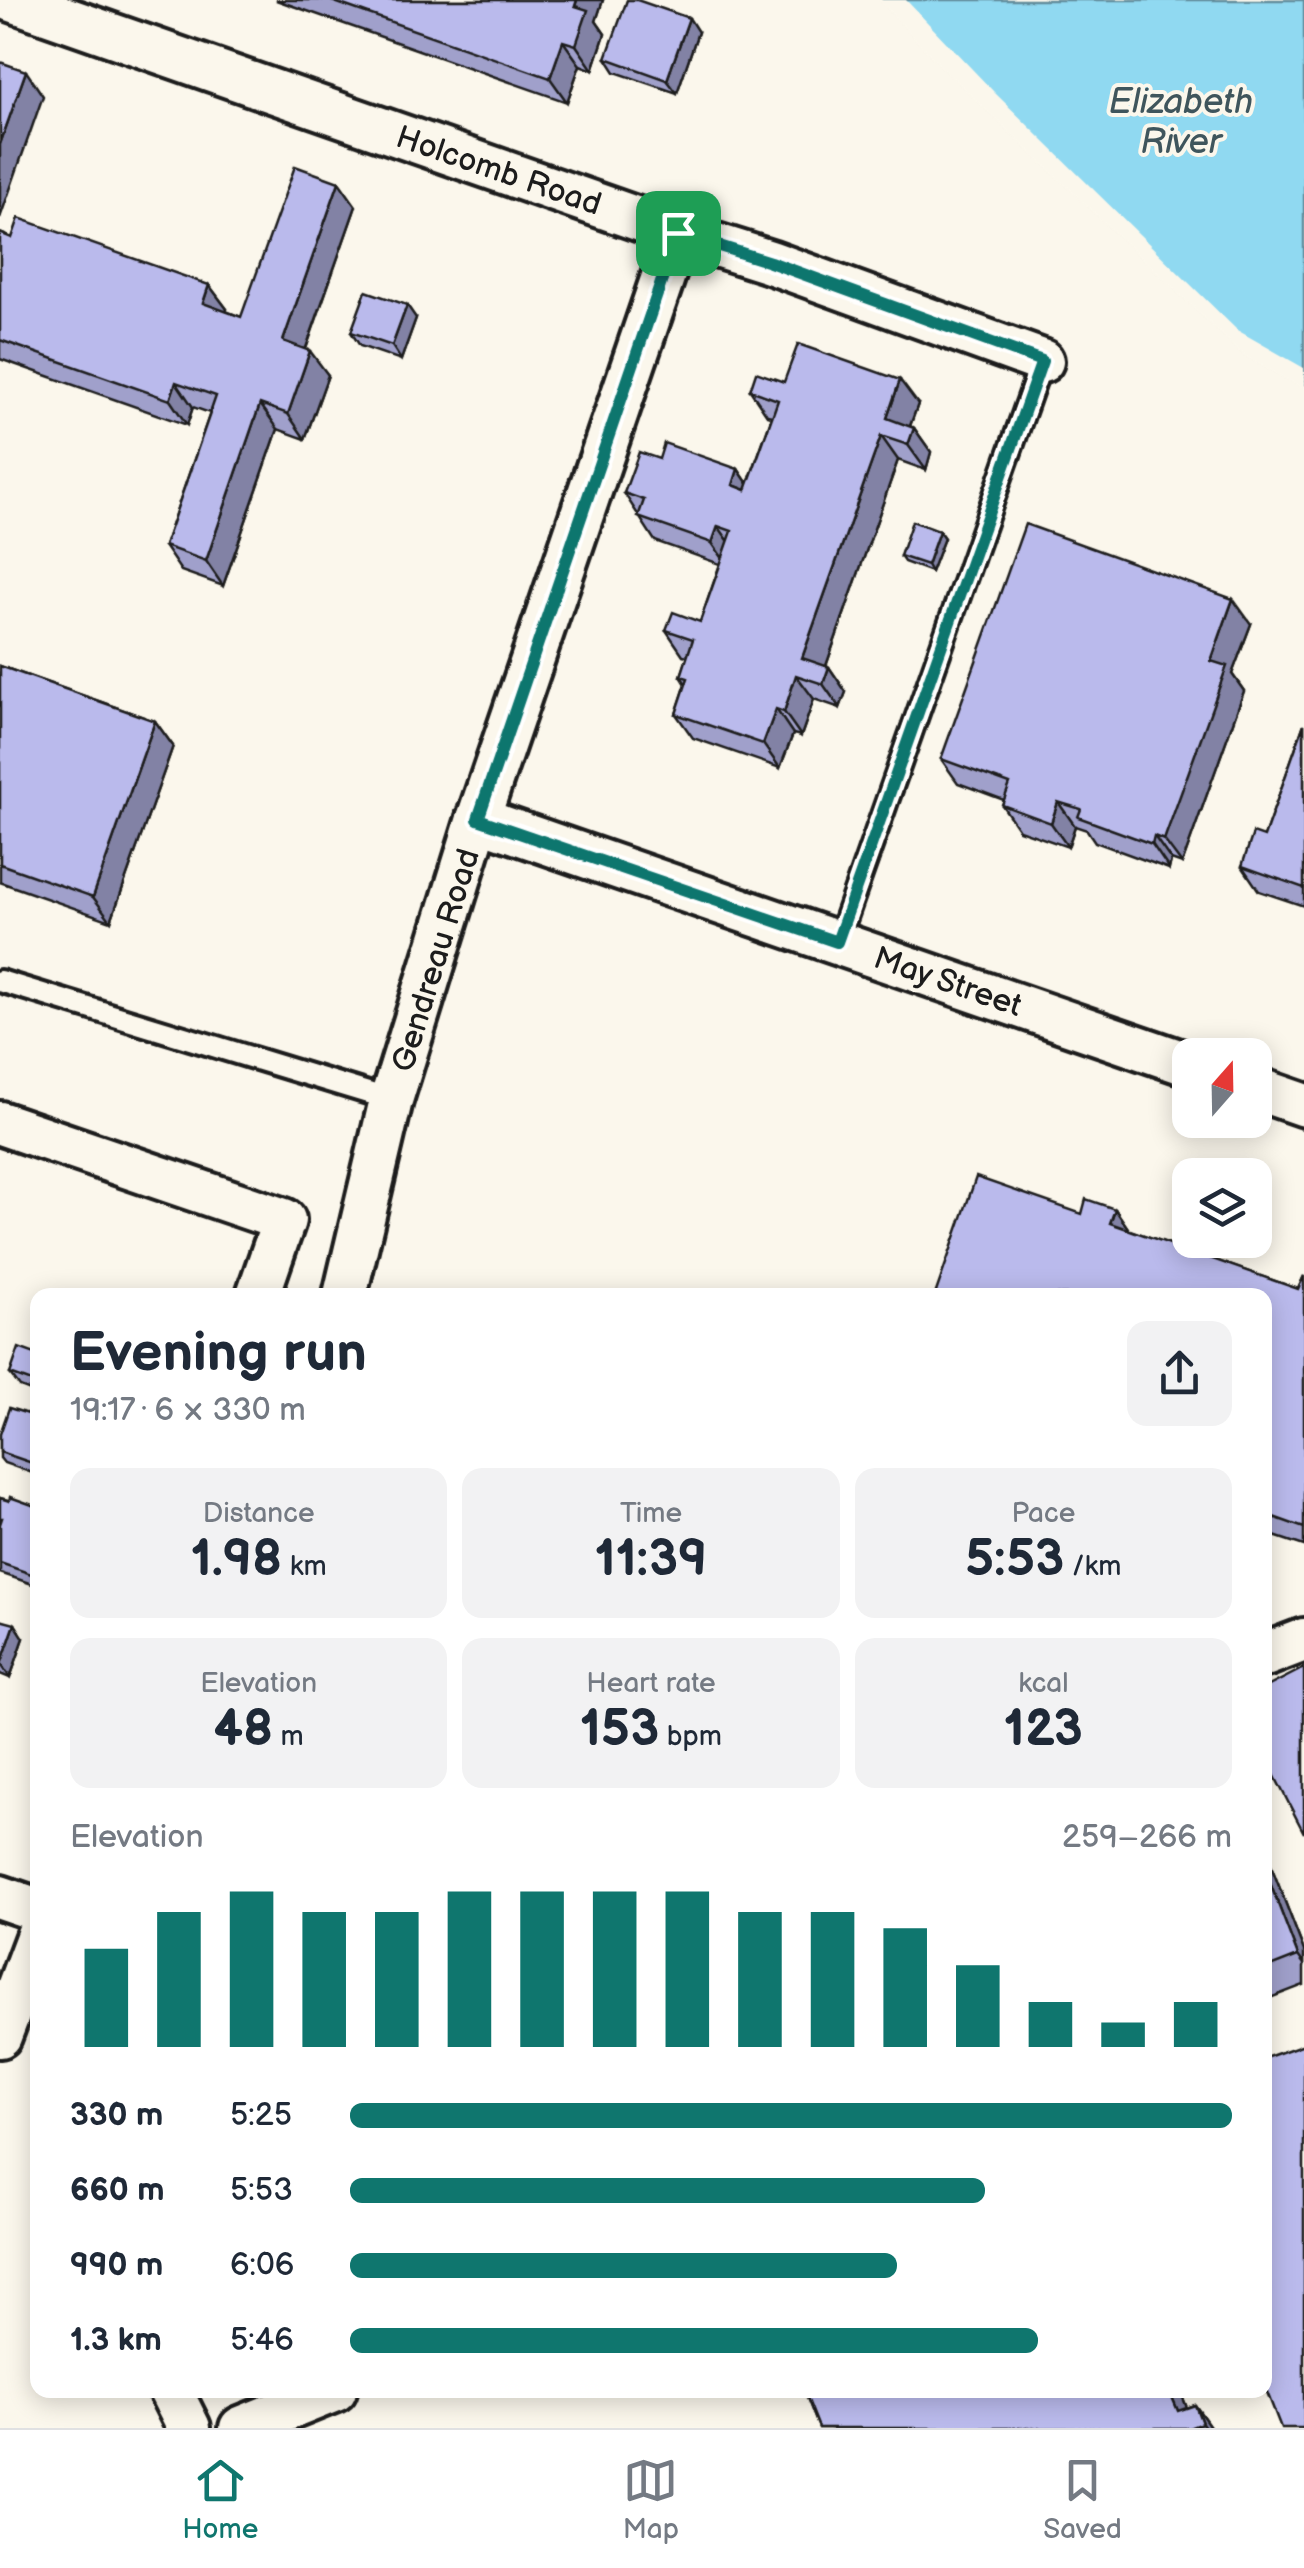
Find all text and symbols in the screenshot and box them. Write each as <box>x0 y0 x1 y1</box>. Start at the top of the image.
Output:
water label: Elizabeth River <box>1109 81 1253 164</box>
street label: Holcomb Road <box>391 118 606 225</box>
pin <box>636 191 721 276</box>
icon: arrive <box>651 206 706 261</box>
street label: Gendreau Road <box>384 844 489 1077</box>
street label: May Street <box>868 939 1027 1026</box>
north arrow <box>1172 1038 1272 1138</box>
map controls <box>1172 1038 1272 1258</box>
button: layers <box>1172 1158 1272 1258</box>
text: Evening run <box>70 1320 367 1387</box>
button: share <box>1127 1321 1232 1426</box>
text: 19:17 · 6 × 330 m <box>70 1391 306 1430</box>
text: Distance <box>203 1497 315 1530</box>
text: Time <box>620 1497 682 1530</box>
text: Pace <box>1011 1497 1075 1530</box>
text: 1.98 <box>191 1530 282 1590</box>
text: 11:39 <box>595 1530 707 1590</box>
text: 5:53 <box>965 1530 1064 1590</box>
text: km <box>282 1550 327 1583</box>
text: /km <box>1064 1550 1121 1583</box>
text: Elevation <box>200 1667 317 1700</box>
text: Heart rate <box>586 1667 716 1700</box>
text: kcal <box>1018 1667 1068 1700</box>
text: 48 <box>214 1700 273 1760</box>
text: 153 <box>580 1700 659 1760</box>
text: 123 <box>1004 1700 1083 1760</box>
text: m <box>273 1720 304 1753</box>
text: bpm <box>659 1720 722 1753</box>
text: Elevation <box>70 1818 203 1857</box>
text: 259–266 m <box>1062 1818 1232 1857</box>
text: 330 m <box>70 2096 163 2135</box>
text: 5:25 <box>230 2096 292 2135</box>
text: 660 m <box>70 2171 165 2210</box>
text: 5:53 <box>230 2171 293 2210</box>
text: 990 m <box>70 2246 163 2285</box>
text: 6:06 <box>230 2246 294 2285</box>
text: 1.3 km <box>70 2321 162 2360</box>
text: 5:46 <box>230 2321 294 2360</box>
tab: Home <box>182 2453 258 2546</box>
tab: Map <box>623 2453 679 2546</box>
tab: Saved <box>1043 2453 1122 2546</box>

